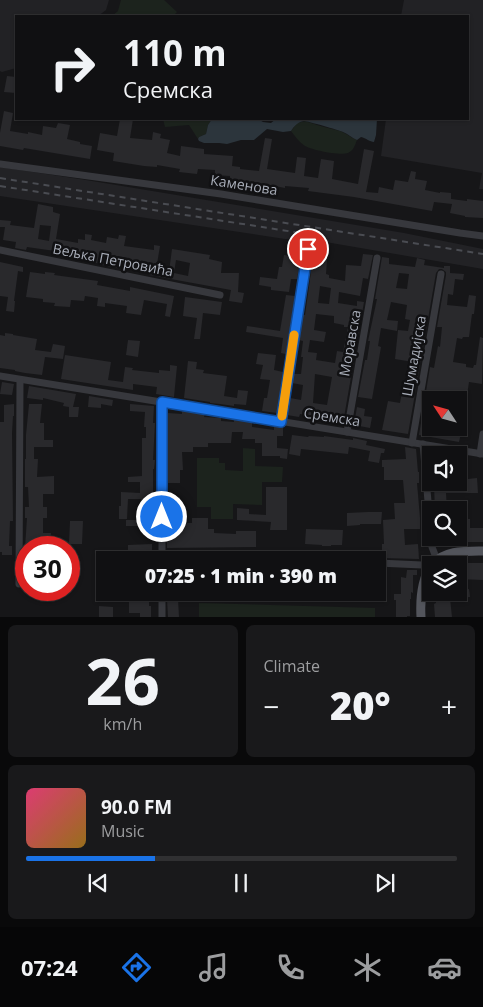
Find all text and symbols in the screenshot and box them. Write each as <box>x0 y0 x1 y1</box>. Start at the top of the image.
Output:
text: 110 m <box>123 29 227 76</box>
icon: right <box>40 35 105 100</box>
text: Сремска <box>123 74 213 104</box>
street label: Каменова <box>209 170 279 199</box>
pin <box>287 228 329 270</box>
icon: arrive <box>294 235 322 263</box>
street label: Вељка Петровића <box>51 239 175 280</box>
street label: Моравска <box>334 308 365 378</box>
street label: Шумадијска <box>397 314 430 398</box>
north arrow <box>422 391 468 436</box>
map controls <box>422 391 467 601</box>
street label: Сремска <box>302 403 362 430</box>
button: sound <box>422 446 467 491</box>
position arrow <box>135 490 187 542</box>
button: search <box>422 501 467 546</box>
speed limit sign: 30 <box>15 536 80 601</box>
button: layers <box>422 556 467 601</box>
text: 07:25 · 1 min · 390 m <box>145 563 337 589</box>
text: 26 <box>86 636 160 724</box>
text: Climate <box>264 655 320 677</box>
text: 20° <box>330 679 391 731</box>
text: − <box>264 687 280 725</box>
text: + <box>441 687 457 725</box>
text: km/h <box>103 713 142 735</box>
text: 90.0 FM <box>101 794 172 820</box>
text: Music <box>101 820 145 842</box>
icon: previous <box>84 869 112 897</box>
icon: pause <box>227 869 255 897</box>
icon: next <box>371 869 399 897</box>
icon: directions <box>119 950 154 985</box>
icon: music <box>196 950 231 985</box>
icon: phone <box>273 950 308 985</box>
icon: climate <box>350 950 385 985</box>
icon: car <box>427 950 462 985</box>
text: 07:24 <box>21 952 78 982</box>

